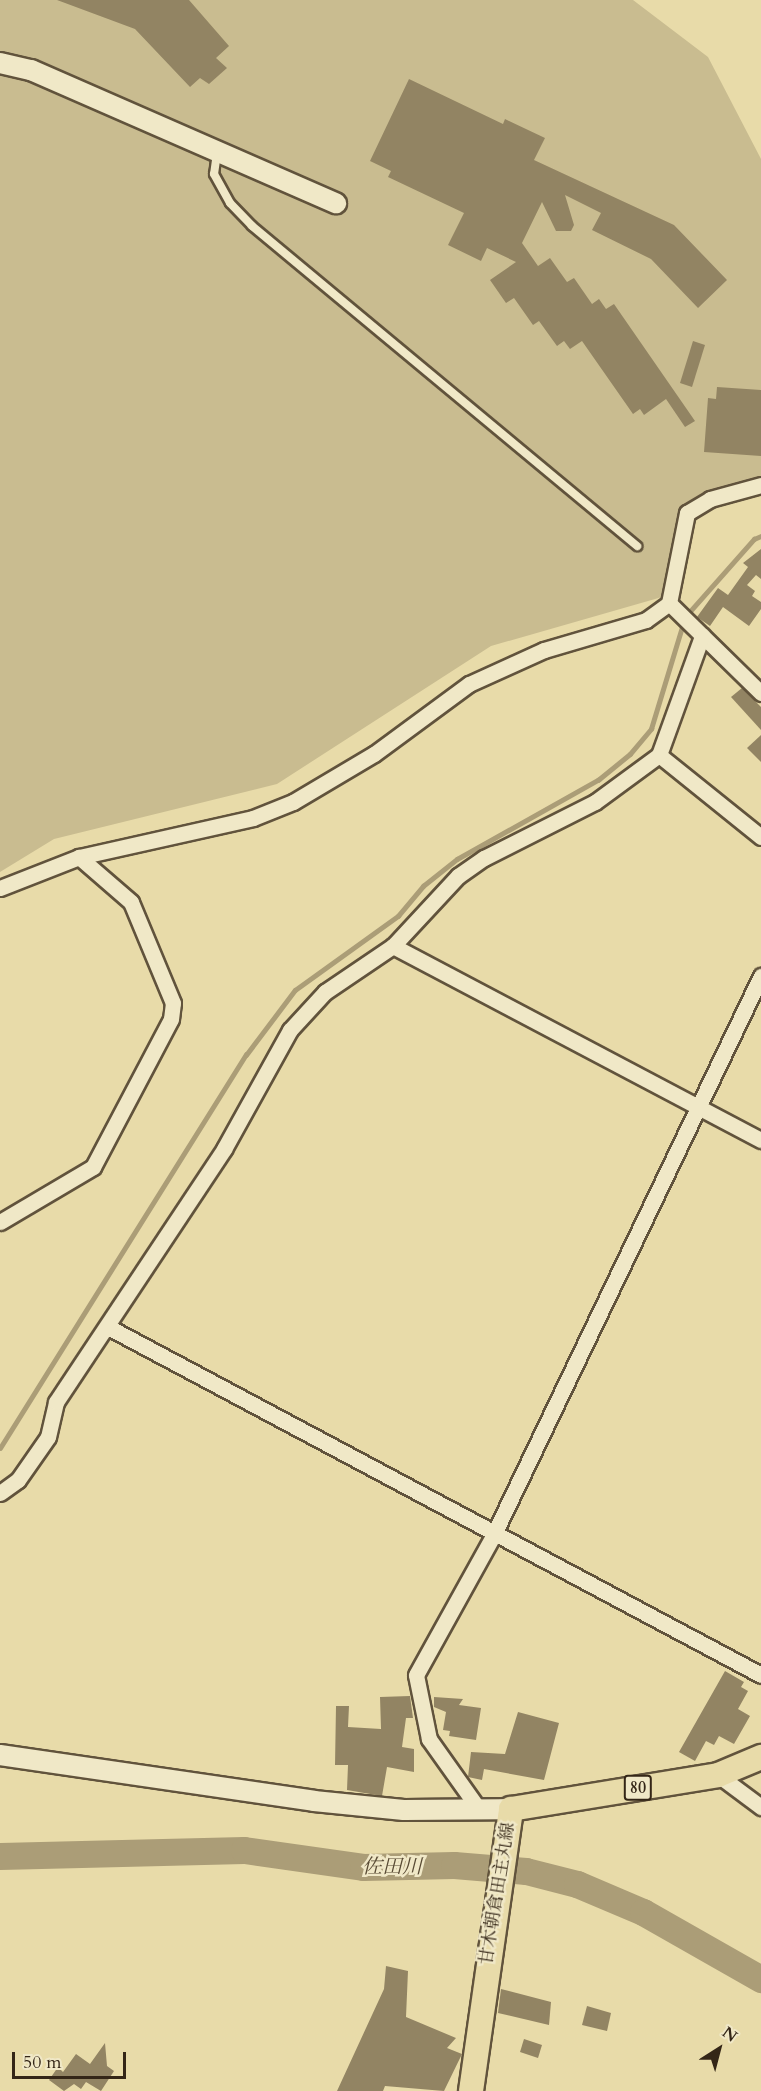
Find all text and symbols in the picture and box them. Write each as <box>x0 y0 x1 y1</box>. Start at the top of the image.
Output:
road number: 80 <box>623 1775 653 1801</box>
street label: 甘木朝倉田主丸線 <box>476 1821 520 1967</box>
water label: 佐田川 <box>362 1854 422 1878</box>
north arrow <box>689 2019 749 2079</box>
text: N <box>717 2021 742 2047</box>
scale bar <box>15 2040 129 2078</box>
text: 50 m <box>23 2050 62 2075</box>

